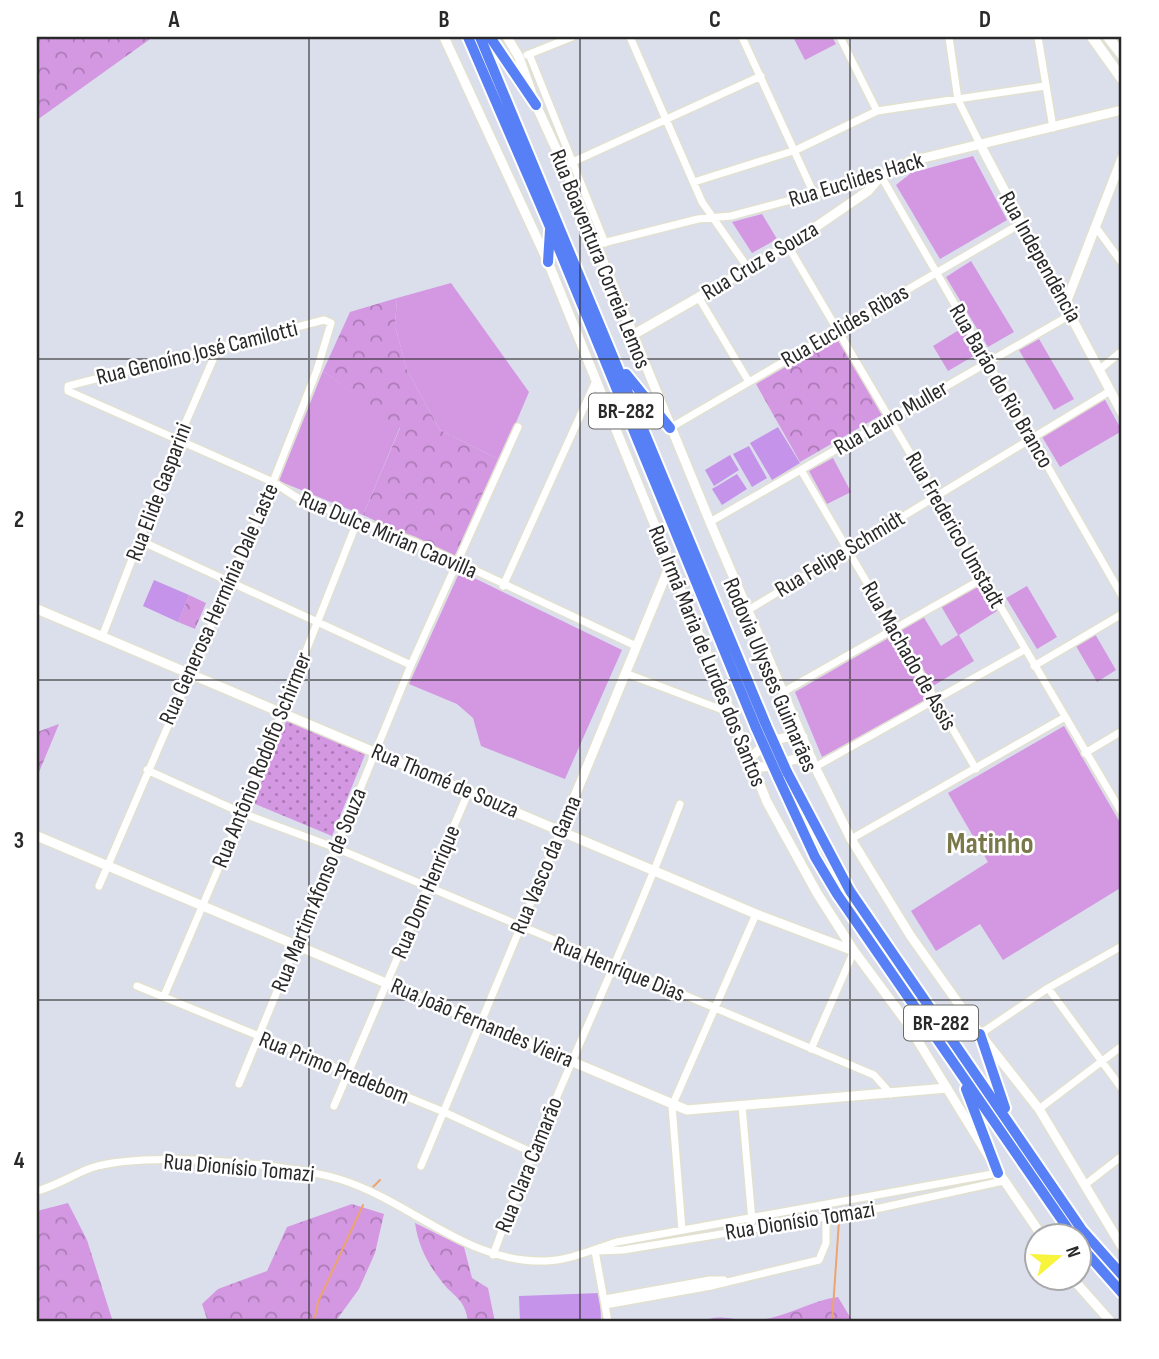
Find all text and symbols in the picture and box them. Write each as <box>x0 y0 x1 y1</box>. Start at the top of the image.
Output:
text: A <box>168 6 181 34</box>
text: B <box>439 6 450 34</box>
text: C <box>709 6 721 34</box>
text: D <box>979 6 991 34</box>
street label: Rua Boaventura Correia Lemos <box>543 145 657 373</box>
street label: Rua Euclides Hack <box>785 146 927 214</box>
text: 1 <box>14 186 24 214</box>
street label: Rua Independência <box>992 186 1088 328</box>
street label: Rua Cruz e Souza <box>697 215 823 307</box>
street label: Rua Euclides Ribas <box>776 278 914 374</box>
street label: Rua Barão do Rio Branco <box>943 299 1059 473</box>
street label: Rua Genoíno José Camilotti <box>93 314 301 392</box>
street label: Rua Lauro Muller <box>829 374 953 462</box>
road number: BR-282 <box>589 394 663 428</box>
street label: Rua Elide Gasparini <box>120 419 198 565</box>
street label: Rua Frederico Umstadt <box>899 447 1011 613</box>
street label: Rua Generosa Hermínia Dale Laste <box>153 479 285 729</box>
street label: Rua Dulce Mirian Caovilla <box>295 485 481 585</box>
street label: Rua Felipe Schmidt <box>770 504 910 604</box>
text: 2 <box>14 506 24 534</box>
street label: Rua Irmã Maria de Lurdes dos Santos <box>642 521 772 791</box>
street label: Rodovia Ulysses Guimarães <box>716 574 824 776</box>
street label: Rua Machado de Assis <box>855 577 963 735</box>
street label: Rua Antônio Rodolfo Schirmer <box>206 648 318 872</box>
street label: Rua Thomé de Souza <box>367 737 523 825</box>
street label: Rua Martim Afonso de Souza <box>265 784 373 996</box>
street label: Rua Vasco da Gama <box>504 792 588 938</box>
street label: Rua Dom Henrique <box>385 821 467 963</box>
district label: Matinho <box>947 826 1034 862</box>
text: 3 <box>14 827 24 855</box>
street label: Rua Henrique Dias <box>549 930 689 1008</box>
street label: Rua João Fernandes Vieira <box>386 972 578 1074</box>
road number: BR-282 <box>904 1006 978 1040</box>
street label: Rua Primo Predebom <box>255 1025 413 1111</box>
street label: Rua Clara Camarão <box>489 1093 569 1237</box>
text: 4 <box>14 1147 25 1175</box>
street label: Rua Dionísio Tomazi <box>162 1147 316 1189</box>
street label: Rua Dionísio Tomazi <box>723 1195 877 1247</box>
north arrow <box>1023 1222 1092 1292</box>
text: N <box>1060 1243 1085 1260</box>

